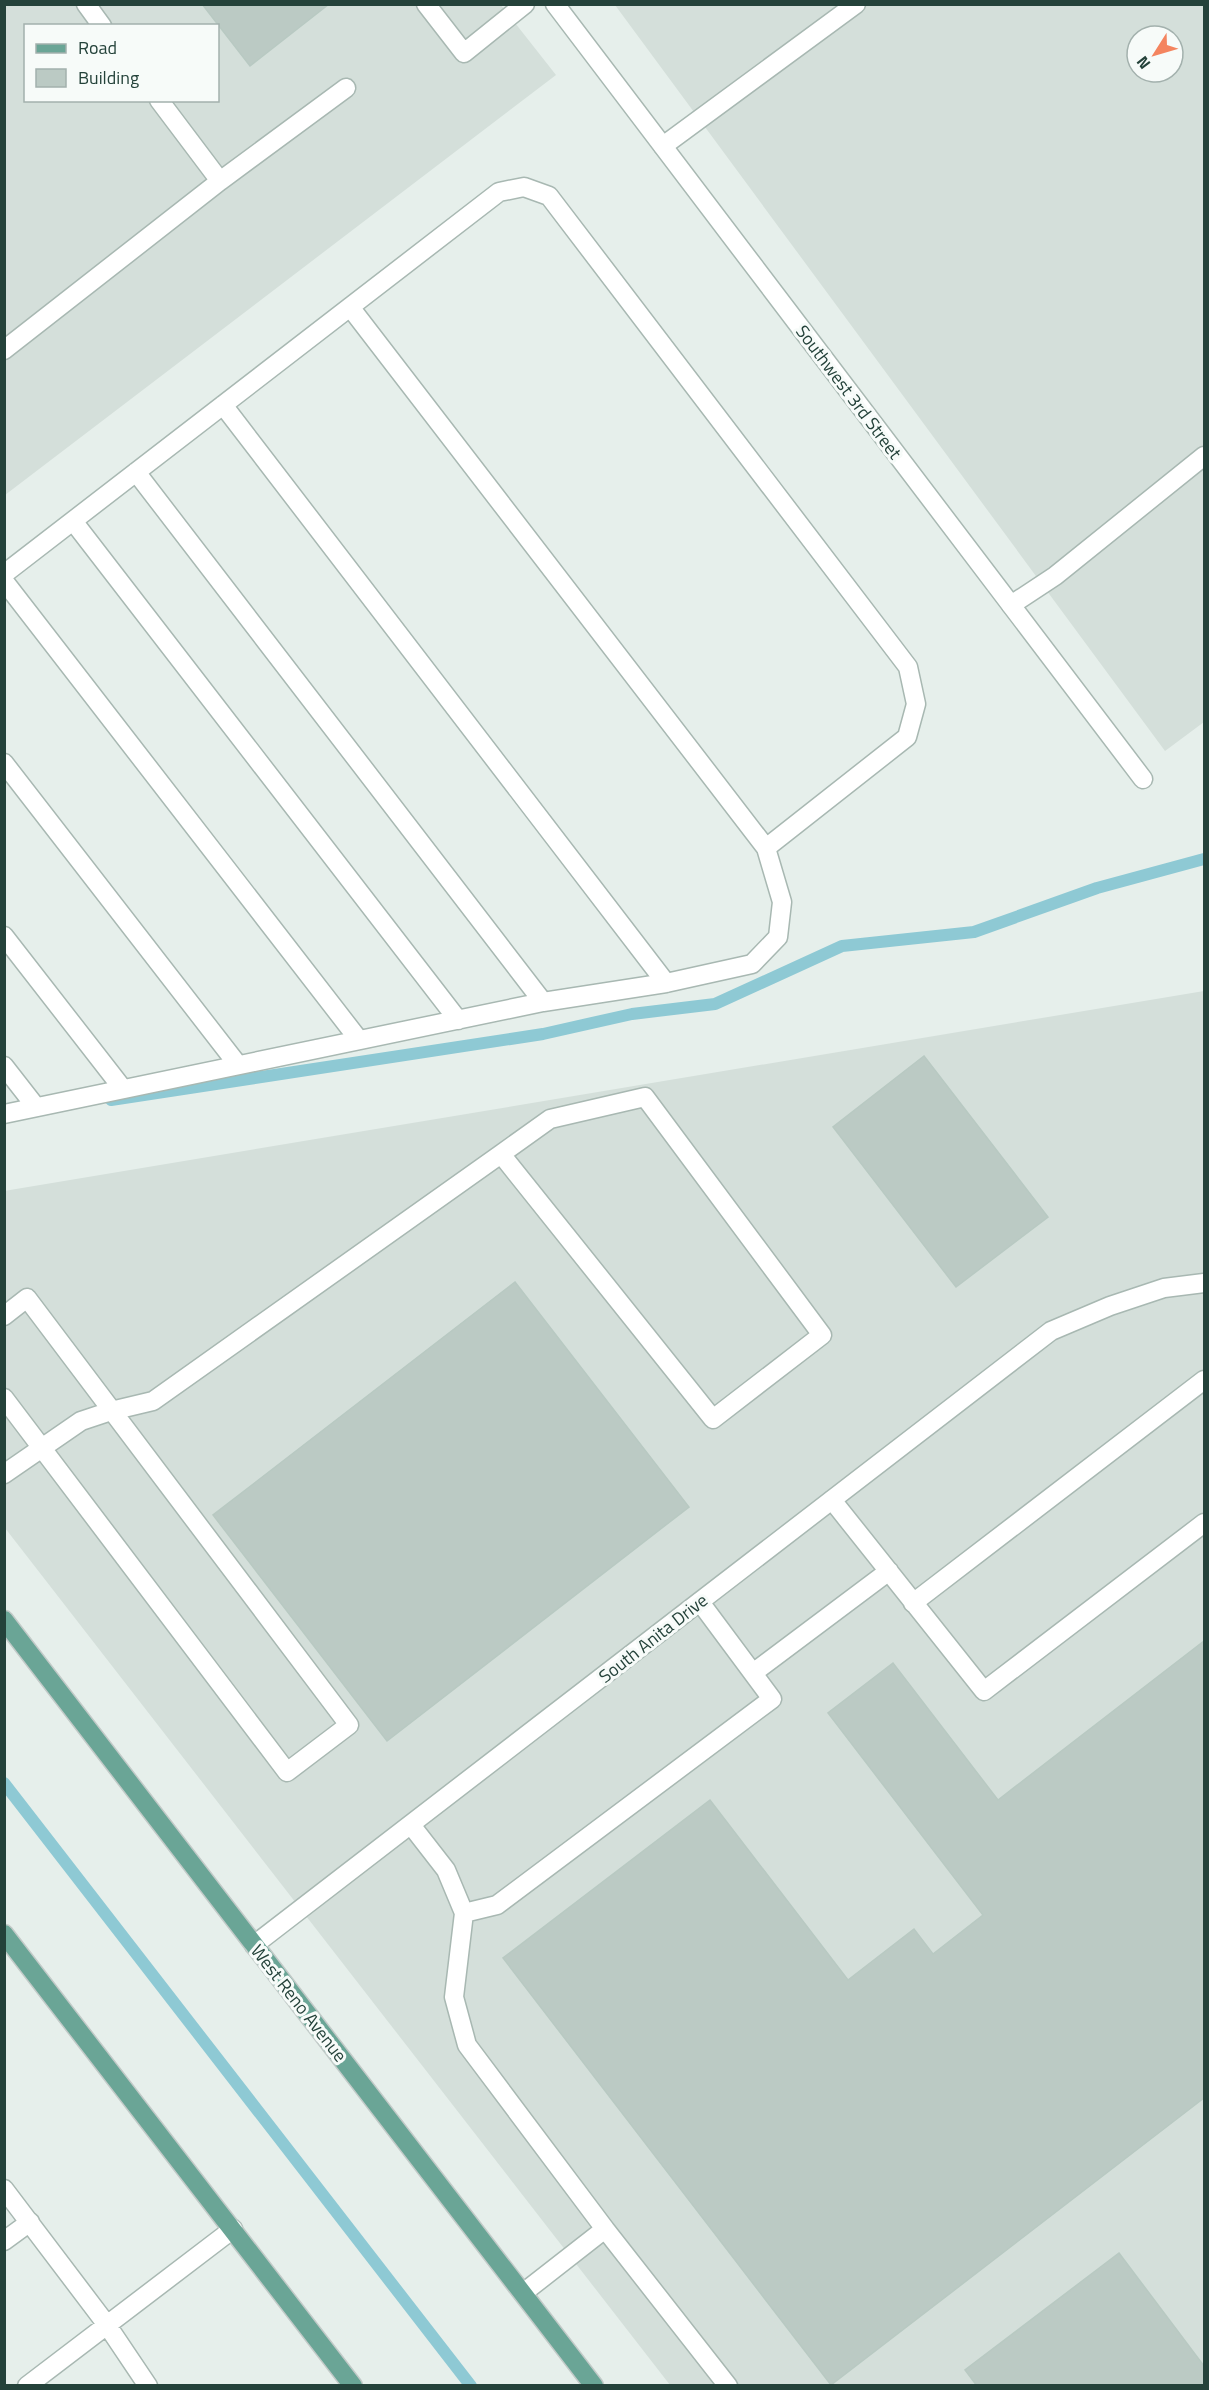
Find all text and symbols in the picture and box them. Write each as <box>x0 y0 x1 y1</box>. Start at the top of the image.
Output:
legend <box>24 24 219 102</box>
north arrow <box>1125 24 1185 84</box>
text: Road <box>78 34 117 61</box>
text: N <box>1130 51 1156 75</box>
text: Building <box>78 64 139 91</box>
street label: Southwest 3rd Street <box>789 319 909 465</box>
street label: South Anita Drive <box>593 1587 713 1689</box>
street label: West Reno Avenue <box>244 1938 354 2068</box>

